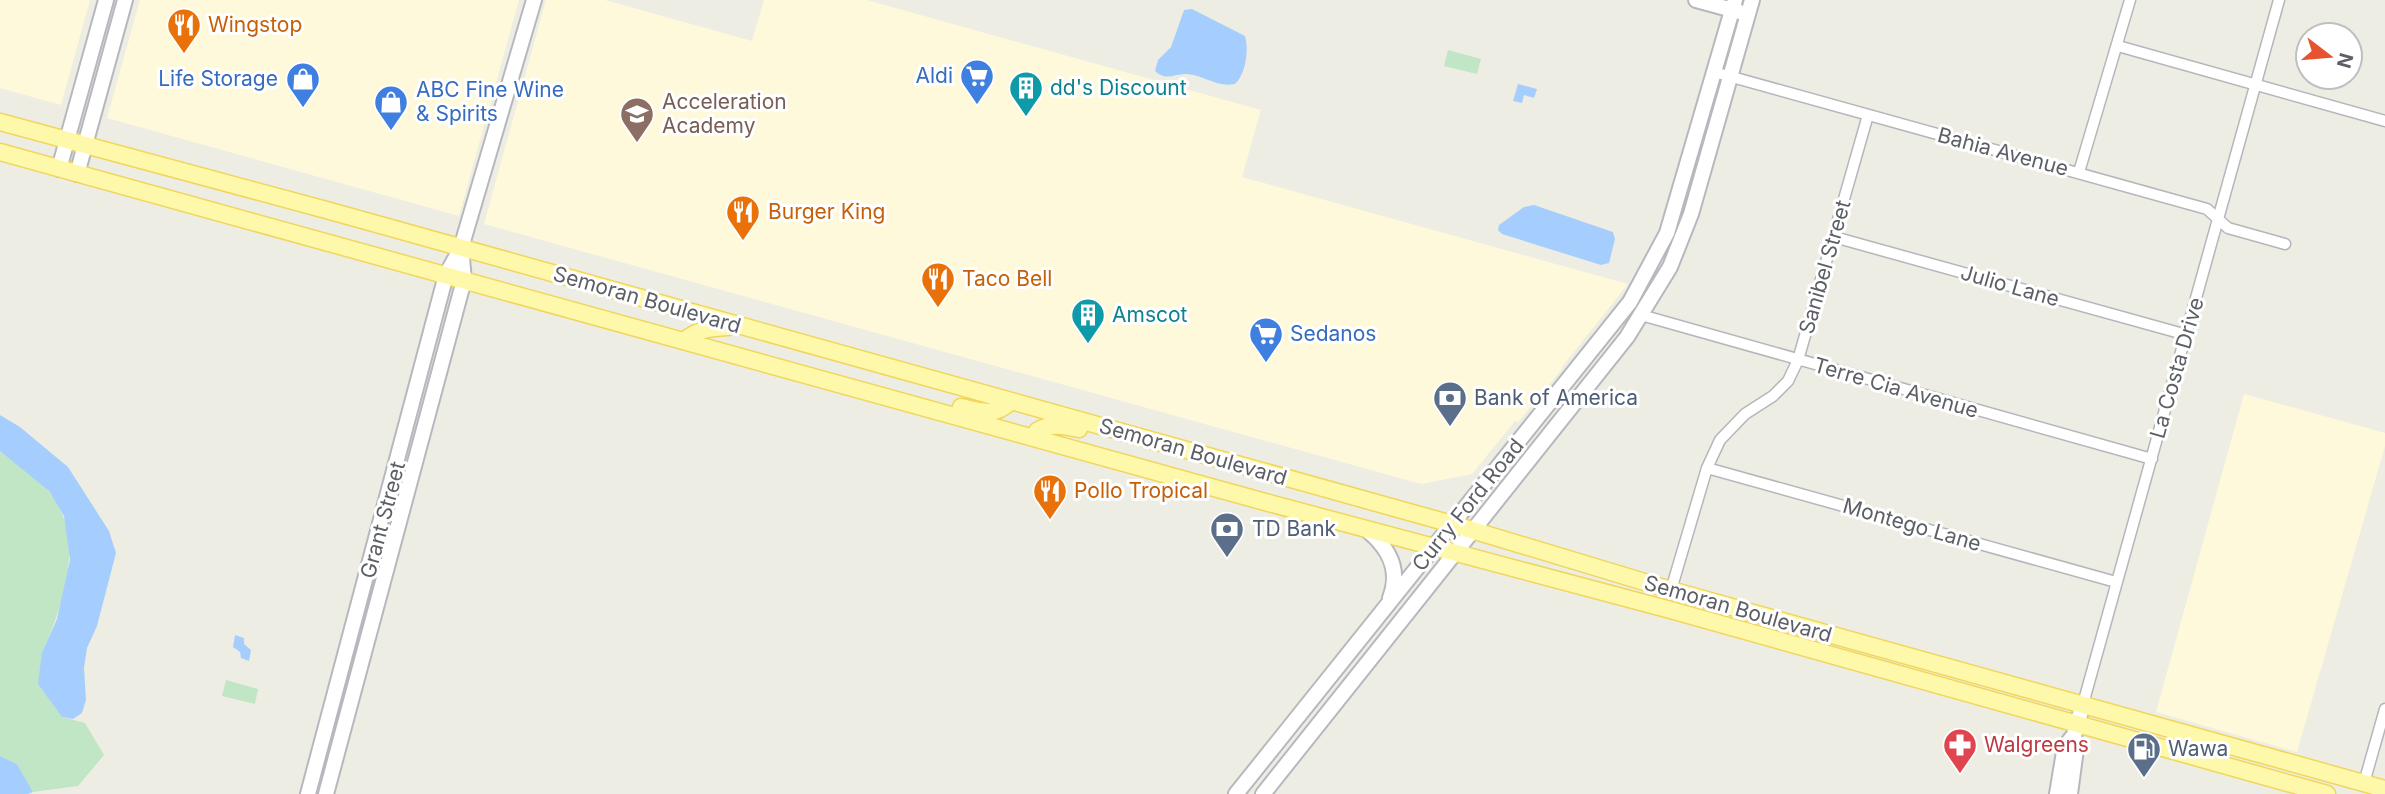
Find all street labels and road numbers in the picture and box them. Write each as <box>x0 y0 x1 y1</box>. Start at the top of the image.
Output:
street label: Bahia Avenue <box>1935 122 2071 181</box>
street label: Sanibel Street <box>1793 197 1856 337</box>
street label: Julio Lane <box>1958 260 2062 312</box>
street label: Semoran Boulevard <box>550 261 744 338</box>
street label: La Costa Drive <box>2144 295 2209 441</box>
street label: Terre Cia Avenue <box>1811 352 1981 423</box>
street label: Semoran Boulevard <box>1096 413 1290 490</box>
street label: Curry Ford Road <box>1407 433 1529 576</box>
street label: Grant Street <box>355 459 410 581</box>
street label: Montego Lane <box>1840 493 1984 556</box>
street label: Semoran Boulevard <box>1641 570 1835 647</box>

